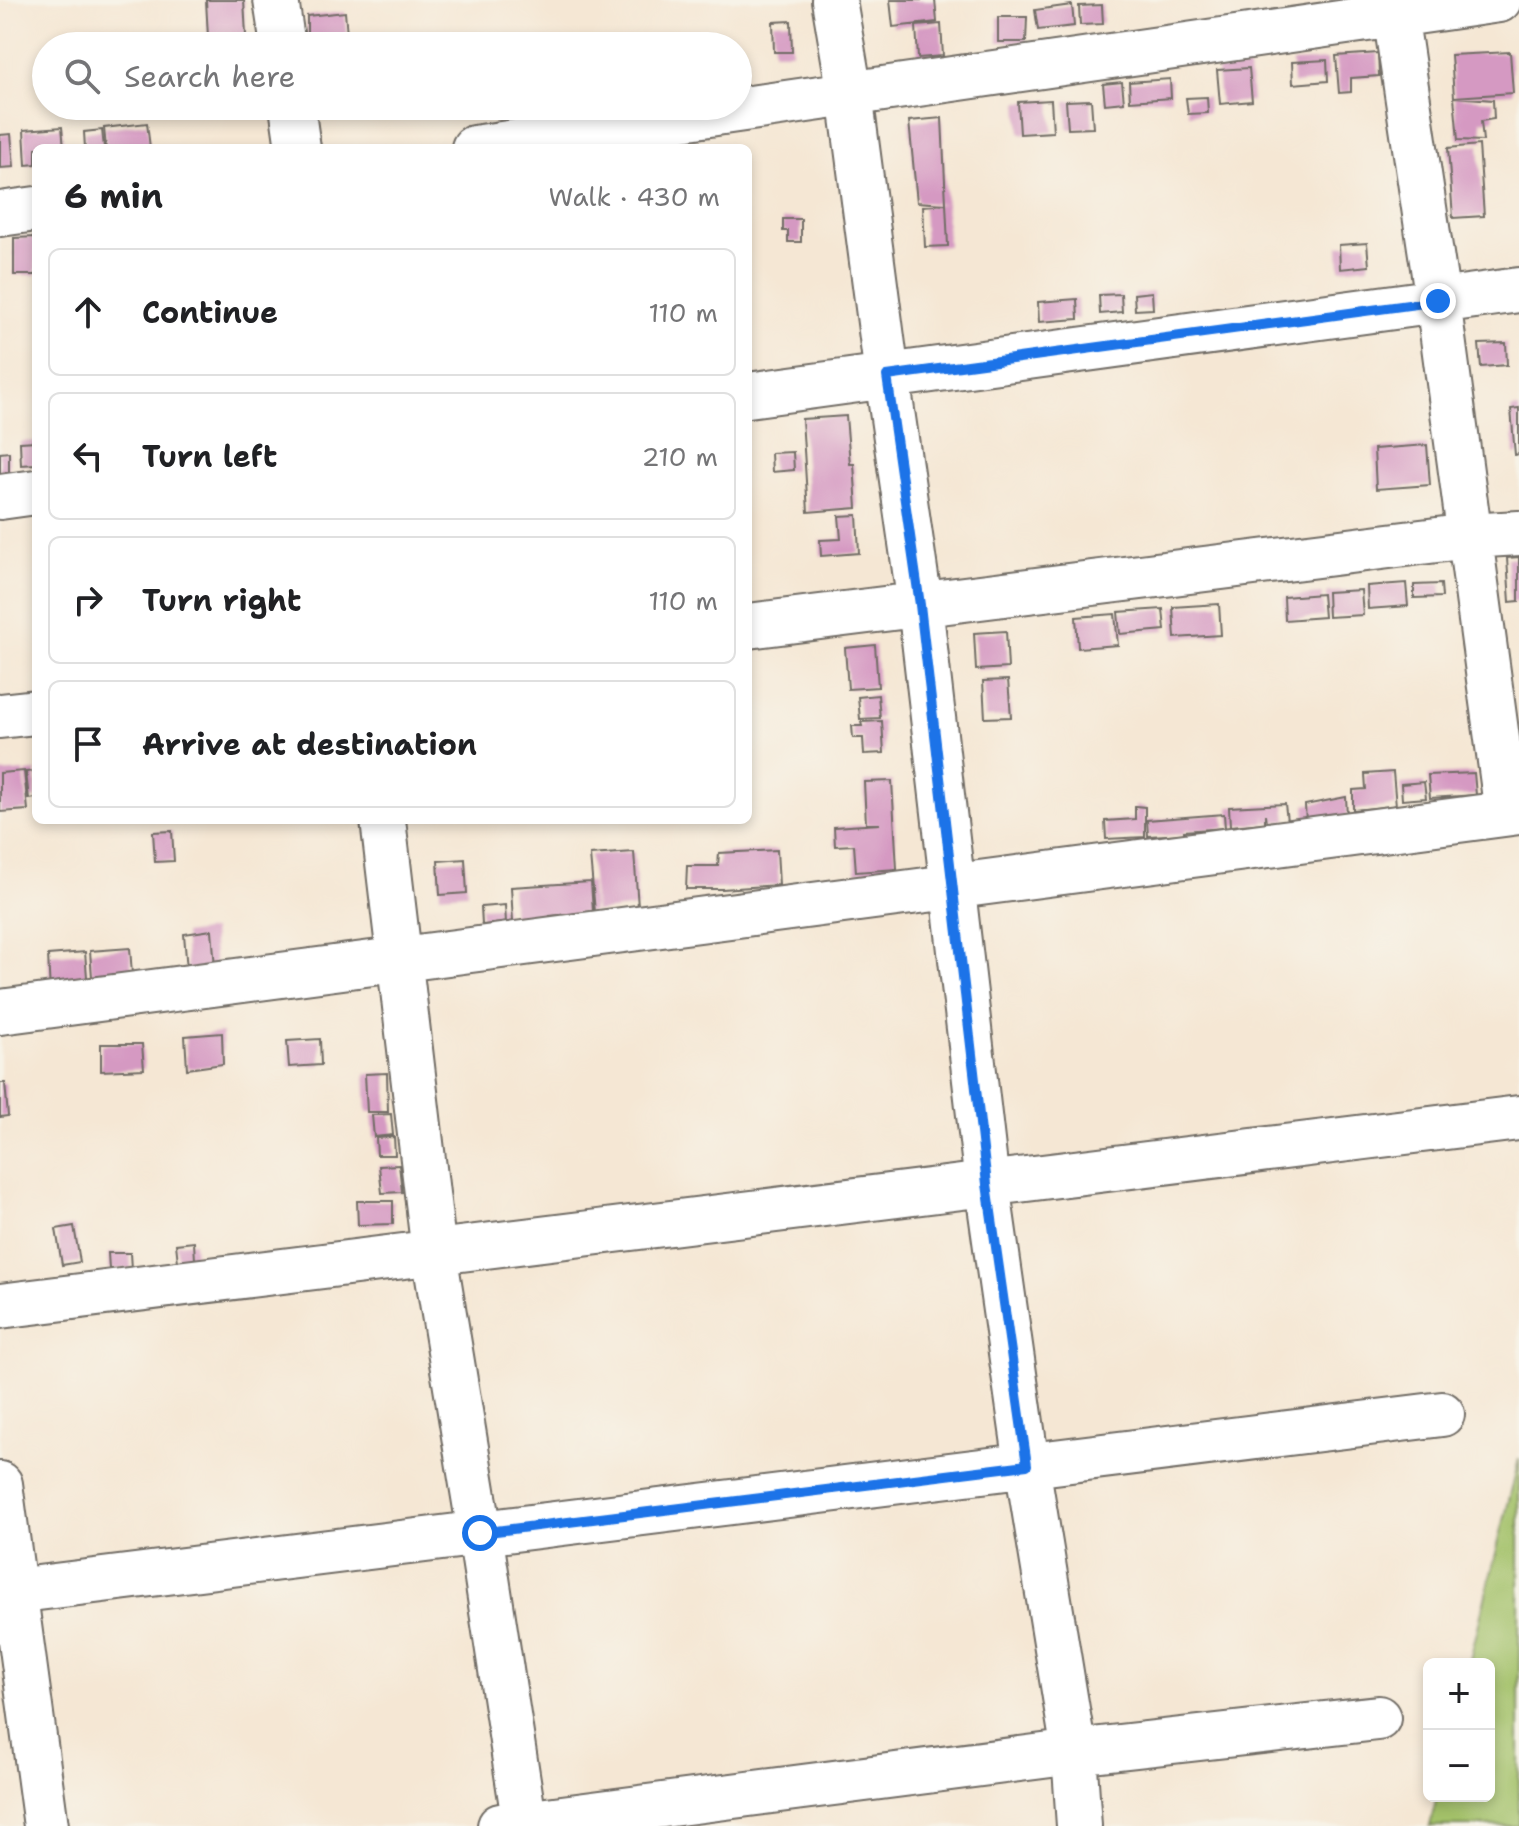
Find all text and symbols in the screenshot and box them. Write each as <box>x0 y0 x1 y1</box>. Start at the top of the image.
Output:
search box <box>32 32 752 120</box>
icon: search <box>60 54 104 98</box>
text: Search here <box>124 56 295 97</box>
text: 6 min <box>64 173 163 219</box>
text: Walk · 430 m <box>548 179 720 214</box>
route end <box>1420 283 1456 319</box>
icon: ahead <box>66 290 110 334</box>
text: Continue <box>142 292 278 333</box>
text: 110 m <box>648 295 718 330</box>
icon: left <box>66 434 110 478</box>
text: Turn left <box>142 436 277 477</box>
text: 210 m <box>641 439 718 474</box>
icon: right <box>66 578 110 622</box>
text: Turn right <box>142 580 301 621</box>
text: 110 m <box>648 583 718 618</box>
icon: arrive <box>66 722 110 766</box>
text: Arrive at destination <box>142 724 477 765</box>
route start <box>462 1515 498 1551</box>
map controls <box>1423 1658 1495 1802</box>
button: + <box>1423 1658 1495 1730</box>
button: − <box>1423 1730 1495 1802</box>

